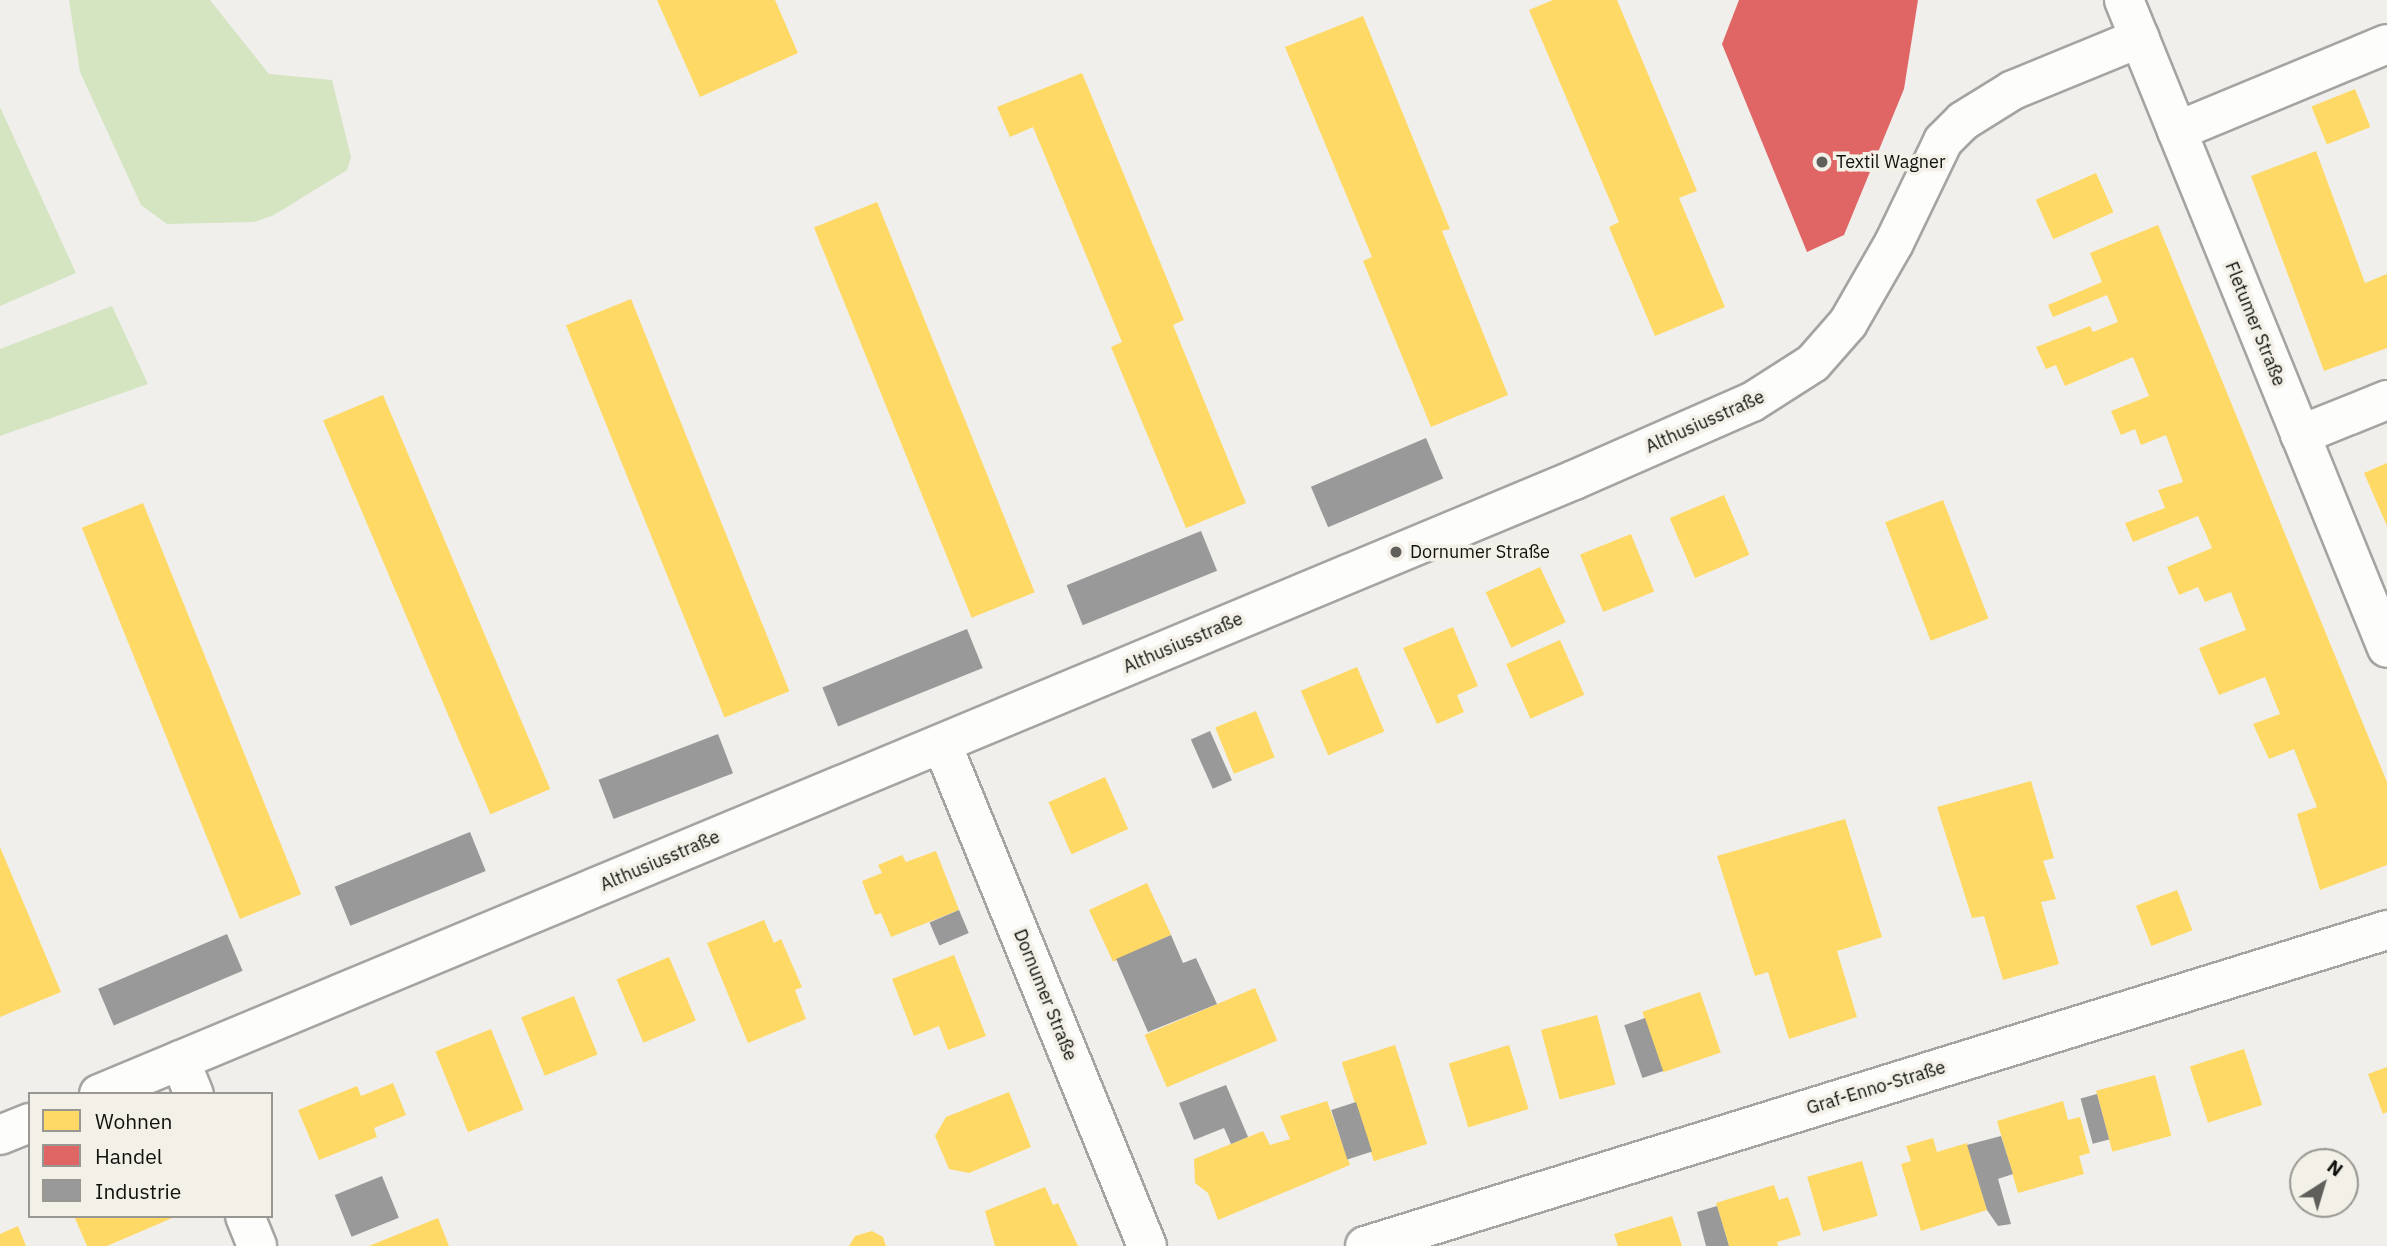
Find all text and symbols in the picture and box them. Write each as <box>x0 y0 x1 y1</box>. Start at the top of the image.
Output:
place label: Textil Wagner <box>1836 151 1946 173</box>
marker: Textil Wagner <box>1814 154 1830 170</box>
street label: Fletumer Straße <box>2220 259 2290 389</box>
street label: Althusiusstraße <box>1642 386 1768 458</box>
place label: Dornumer Straße <box>1410 541 1550 563</box>
marker: Dornumer Straße <box>1388 544 1404 560</box>
street label: Althusiusstraße <box>1120 608 1246 678</box>
street label: Althusiusstraße <box>597 826 723 896</box>
street label: Dornumer Straße <box>1009 926 1081 1064</box>
street label: Graf-Enno-Straße <box>1804 1057 1948 1119</box>
legend <box>28 1092 273 1218</box>
text: Wohnen <box>95 1107 172 1135</box>
text: Handel <box>95 1142 162 1170</box>
north arrow <box>2289 1148 2359 1218</box>
text: N <box>2323 1154 2348 1182</box>
text: Industrie <box>95 1177 181 1205</box>

